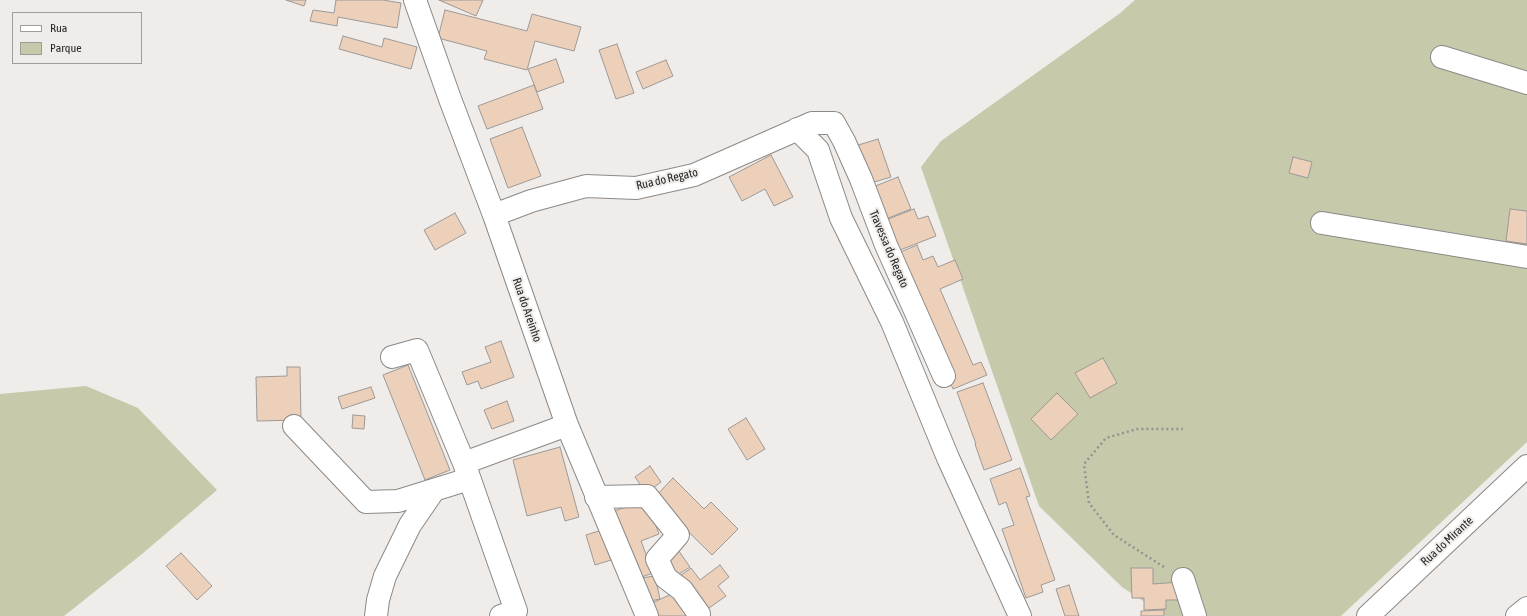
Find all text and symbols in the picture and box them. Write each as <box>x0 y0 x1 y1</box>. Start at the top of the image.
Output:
legend <box>12 12 142 64</box>
text: Rua <box>50 21 67 35</box>
text: Parque <box>50 41 82 55</box>
street label: Rua do Regato <box>635 165 699 193</box>
street label: Travessa do Regato <box>866 208 912 290</box>
street label: Rua do Areinho <box>509 276 545 344</box>
street label: Rua do Mirante <box>1418 513 1476 569</box>

